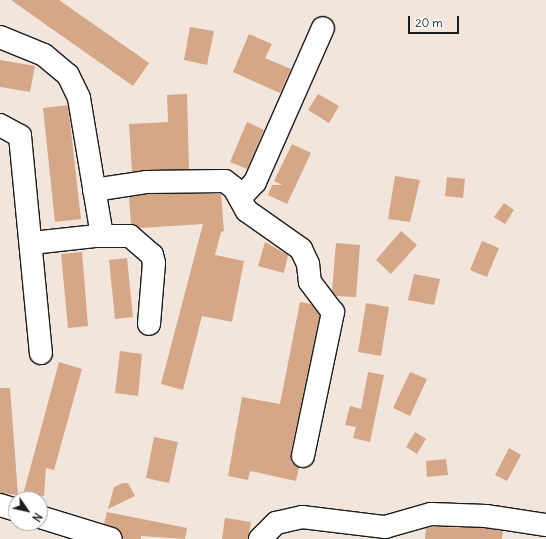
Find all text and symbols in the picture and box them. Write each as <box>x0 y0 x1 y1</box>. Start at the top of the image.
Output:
scale bar <box>410 8 461 34</box>
text: 20 m <box>415 15 443 30</box>
north arrow <box>8 491 48 531</box>
text: N <box>29 510 45 524</box>

